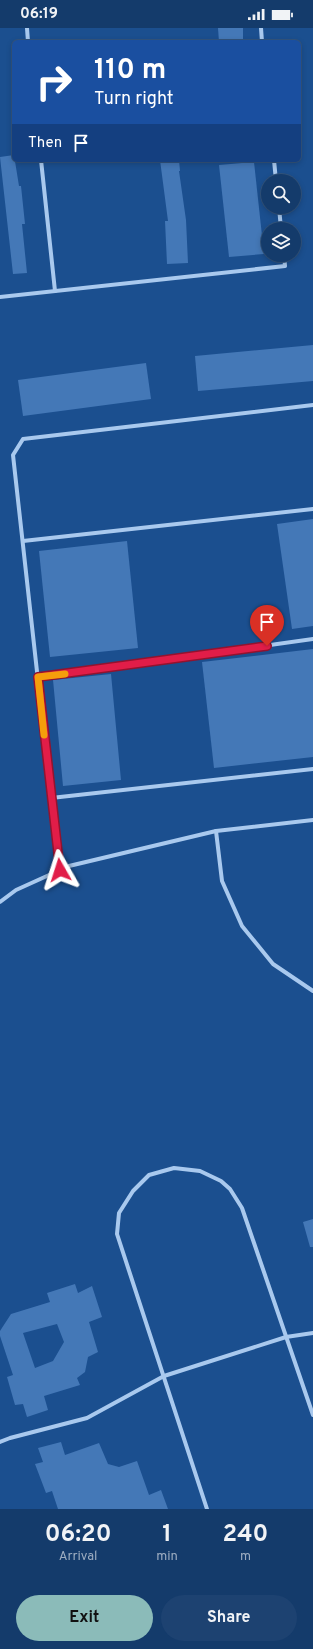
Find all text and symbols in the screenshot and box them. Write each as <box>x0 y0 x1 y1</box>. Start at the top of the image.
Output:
text: 06:19 <box>20 5 58 24</box>
text: 110 m <box>94 53 166 89</box>
icon: right <box>28 56 80 108</box>
text: Turn right <box>94 88 174 111</box>
icon: arrive <box>70 132 92 154</box>
text: Then <box>28 134 62 153</box>
map controls <box>261 174 301 262</box>
button: search <box>261 174 301 214</box>
button: layers <box>261 222 301 262</box>
pin <box>250 605 284 646</box>
icon: arrive <box>256 611 278 633</box>
position arrow <box>39 849 81 891</box>
text: 06:20 <box>45 1520 111 1550</box>
text: 1 <box>162 1520 172 1550</box>
text: 240 <box>222 1520 268 1550</box>
text: Arrival <box>59 1549 97 1565</box>
text: min <box>156 1549 178 1565</box>
text: m <box>240 1549 251 1565</box>
button: Exit <box>16 1595 153 1641</box>
button: Share <box>161 1595 297 1641</box>

